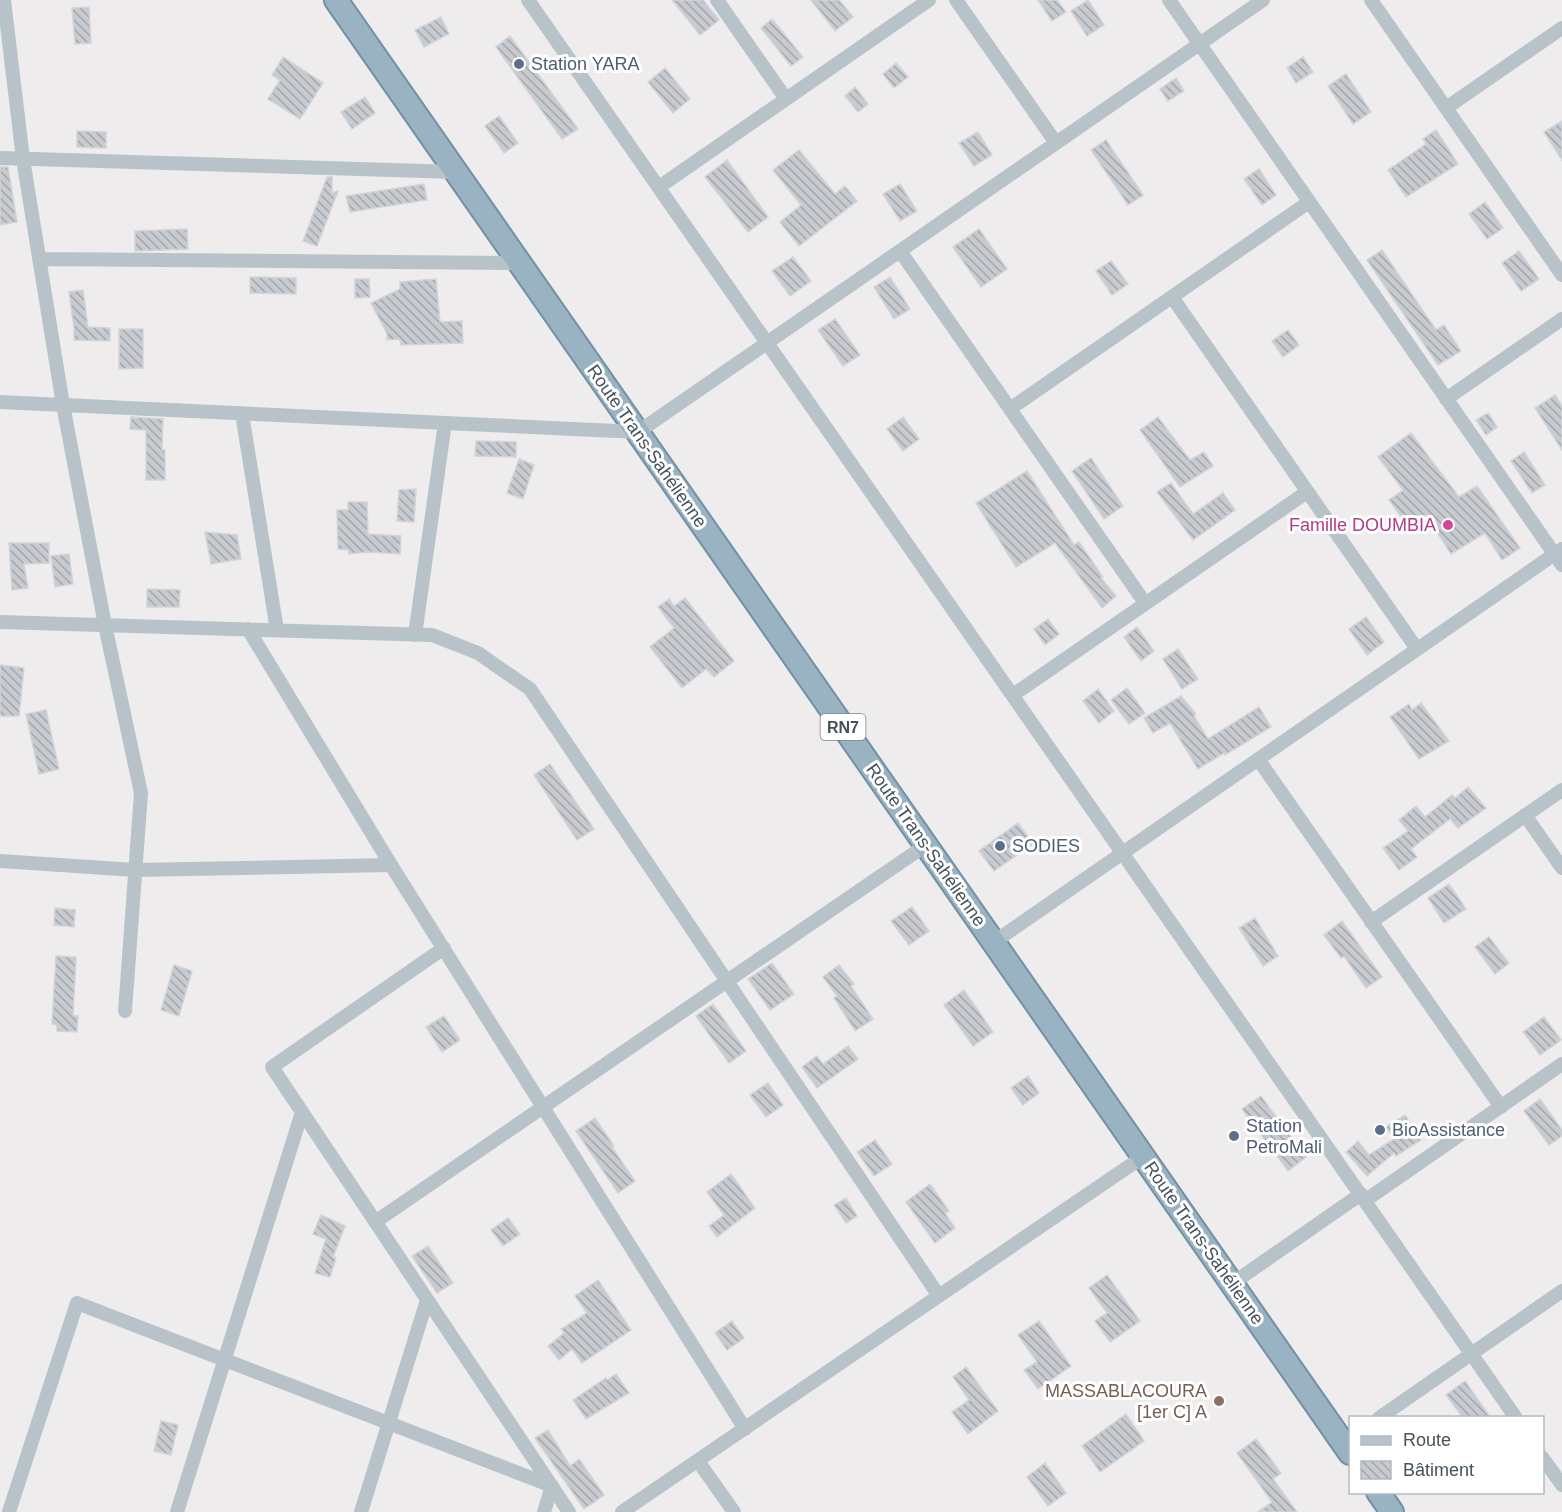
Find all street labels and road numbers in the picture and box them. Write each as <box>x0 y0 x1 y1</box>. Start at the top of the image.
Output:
street label: Route Trans-Sahélienne <box>583 361 711 531</box>
road number: RN7 <box>820 714 866 740</box>
street label: Route Trans-Sahélienne <box>862 760 990 930</box>
street label: Route Trans-Sahélienne <box>1140 1158 1268 1328</box>

